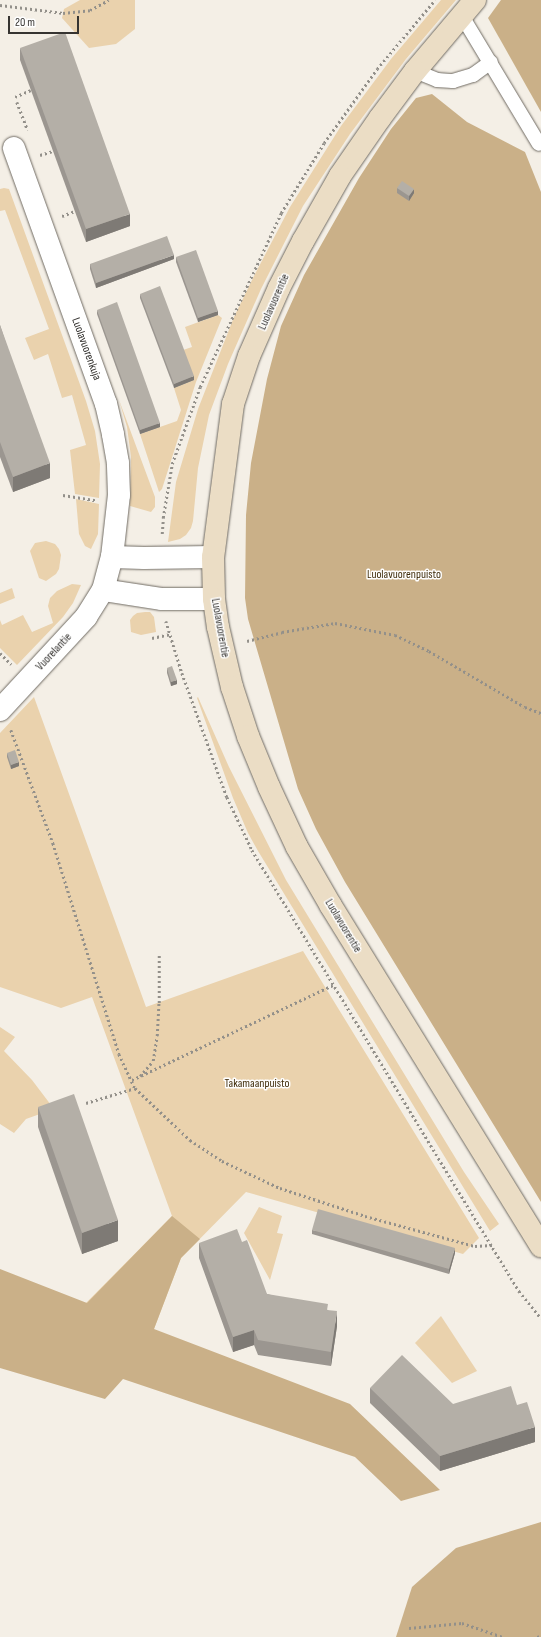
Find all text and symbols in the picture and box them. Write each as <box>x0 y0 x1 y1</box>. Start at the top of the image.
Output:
scale bar <box>10 8 81 34</box>
text: 20 m <box>15 15 35 30</box>
street label: Luolavuorentie <box>255 272 293 332</box>
street label: Luolavuorenkuja <box>68 316 104 382</box>
park label: Luolavuorenpuisto <box>367 568 441 582</box>
street label: Luolavuorentie <box>208 597 232 659</box>
street label: Vuorelantie <box>33 630 75 674</box>
street label: Luolavuorentie <box>321 897 365 955</box>
park label: Takamaanpuisto <box>224 1077 290 1091</box>

